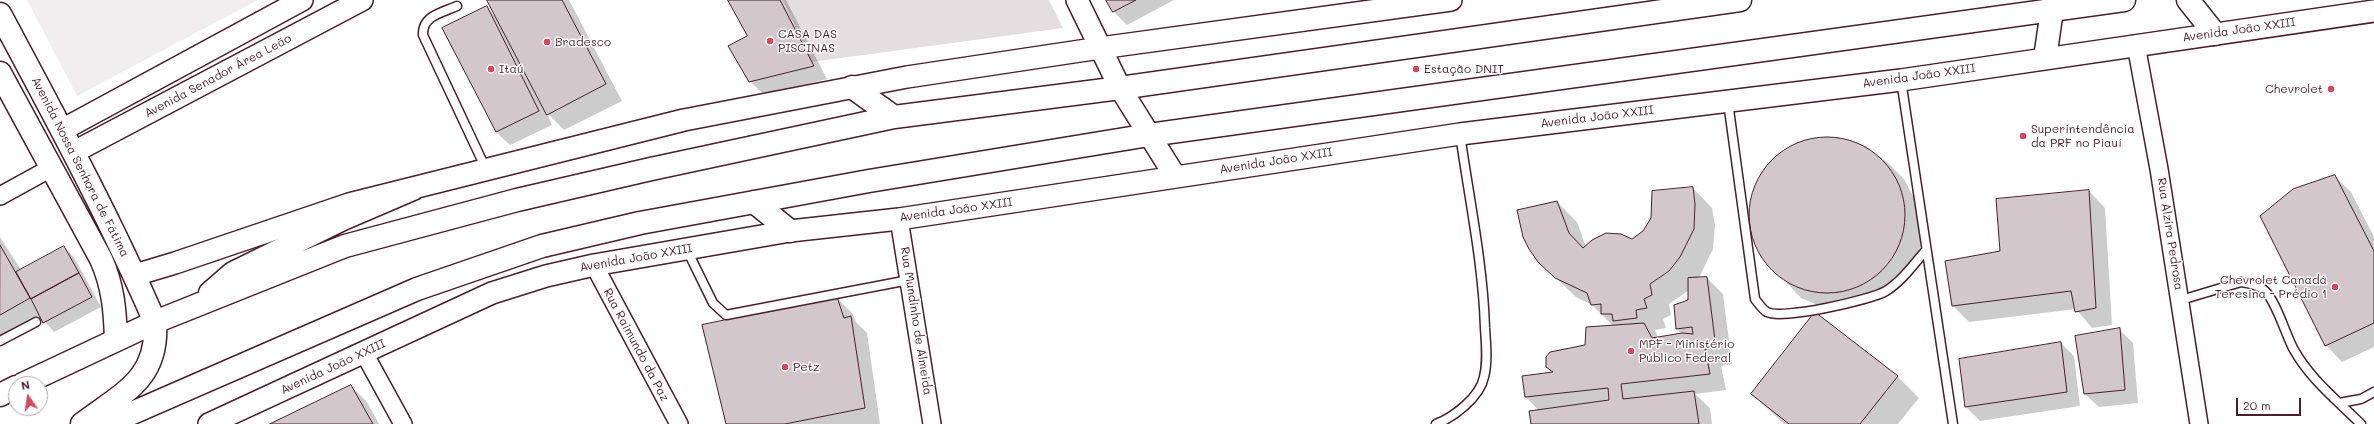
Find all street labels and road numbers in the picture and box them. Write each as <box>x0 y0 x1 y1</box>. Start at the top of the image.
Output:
street label: Avenida João XXIII <box>2182 15 2296 45</box>
street label: Avenida Senador Área Leão <box>142 31 294 121</box>
street label: Avenida João XXIII <box>1862 61 1976 91</box>
street label: Avenida Nossa Senhora de Fátima <box>28 75 132 259</box>
street label: Avenida João XXIII <box>1540 103 1654 131</box>
street label: Avenida João XXIII <box>1219 145 1333 177</box>
street label: Rua Alzira Pedrosa <box>2154 177 2186 291</box>
street label: Avenida João XXIII <box>899 195 1013 225</box>
street label: Avenida João XXIII <box>579 241 693 275</box>
street label: Rua Mundinho de Almeida <box>897 246 935 396</box>
street label: Rua Raimundo da Paz <box>600 286 672 404</box>
street label: Avenida João XXIII <box>278 336 388 398</box>

